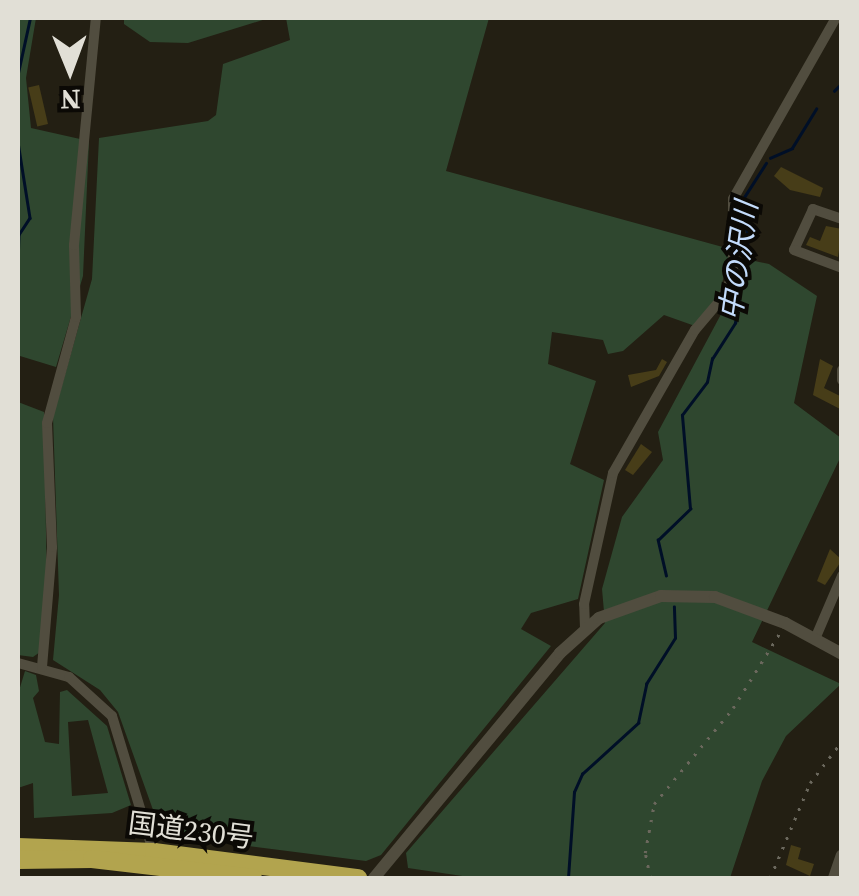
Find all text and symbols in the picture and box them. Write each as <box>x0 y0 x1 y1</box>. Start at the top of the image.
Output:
north arrow <box>20 20 120 120</box>
text: N <box>60 81 81 119</box>
water label: 中の沢川 <box>713 199 765 323</box>
street label: 国道230号 <box>126 806 256 854</box>

